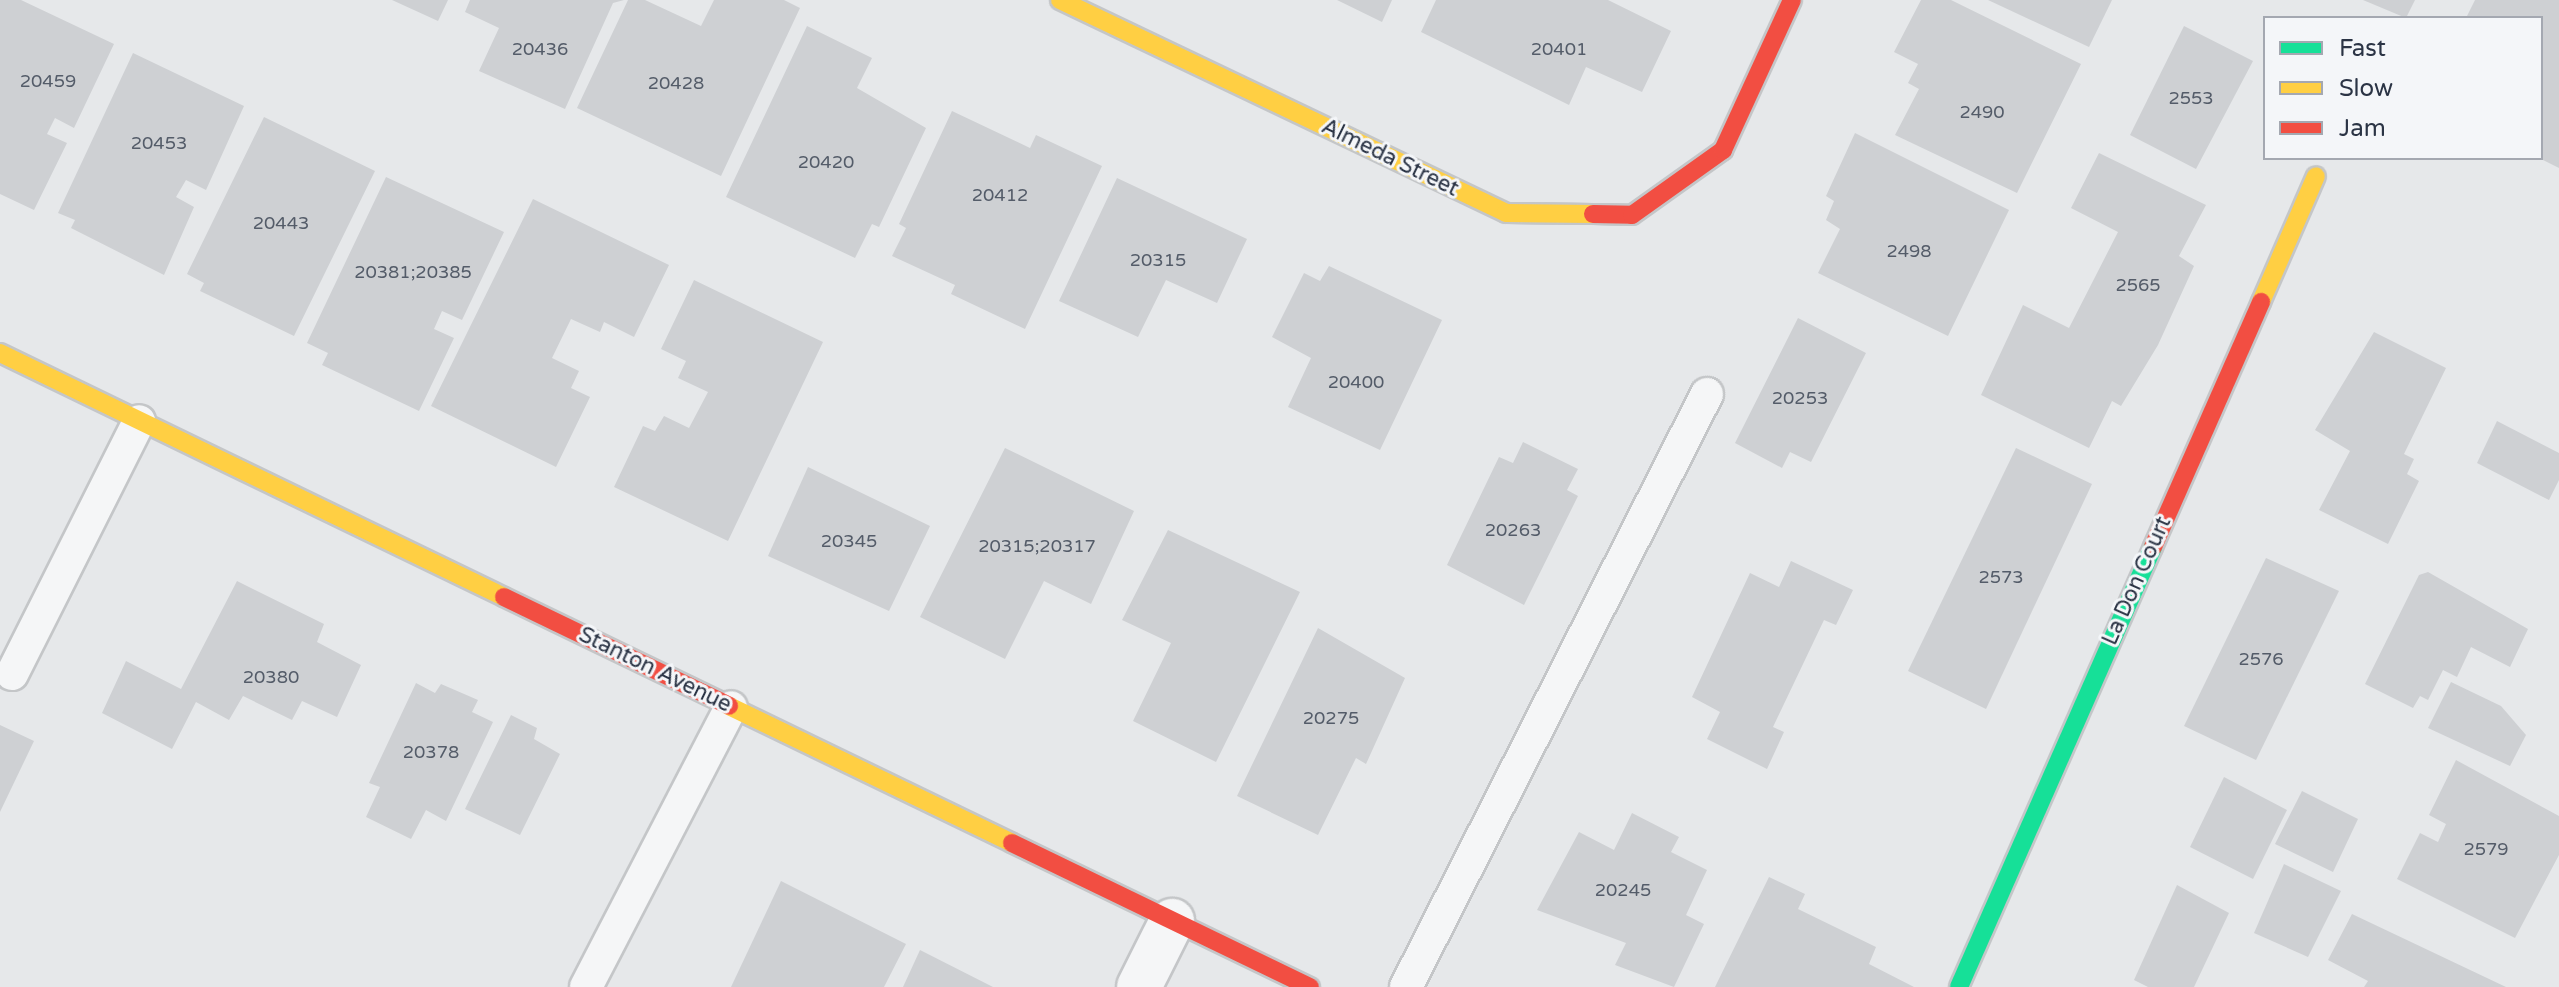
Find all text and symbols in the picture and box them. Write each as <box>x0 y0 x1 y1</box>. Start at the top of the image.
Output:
legend <box>2263 16 2543 160</box>
text: Fast <box>2339 34 2386 63</box>
house number: 20436 <box>512 38 568 60</box>
house number: 20401 <box>1531 38 1587 60</box>
house number: 20459 <box>20 70 76 92</box>
house number: 20428 <box>648 72 704 94</box>
text: Slow <box>2339 74 2393 103</box>
house number: 2553 <box>2168 87 2214 109</box>
house number: 2490 <box>1959 101 2005 123</box>
street label: Almeda Street <box>1317 113 1463 203</box>
text: Jam <box>2339 114 2386 143</box>
house number: 20453 <box>131 132 187 154</box>
house number: 20420 <box>798 151 854 173</box>
house number: 20412 <box>972 184 1028 206</box>
house number: 20443 <box>253 212 309 234</box>
house number: 2498 <box>1886 240 1932 262</box>
house number: 20315 <box>1130 249 1186 271</box>
house number: 20381;20385 <box>354 261 472 283</box>
house number: 2565 <box>2115 274 2161 296</box>
house number: 20400 <box>1328 371 1384 393</box>
house number: 20253 <box>1772 387 1828 409</box>
street label: La Don Court <box>2097 513 2177 649</box>
house number: 20263 <box>1485 519 1541 541</box>
house number: 20345 <box>821 530 877 552</box>
house number: 20315;20317 <box>978 535 1096 557</box>
house number: 2573 <box>1978 566 2024 588</box>
street label: Stanton Avenue <box>574 622 736 718</box>
house number: 2576 <box>2238 648 2284 670</box>
house number: 20380 <box>243 666 299 688</box>
house number: 20275 <box>1303 707 1359 729</box>
house number: 20378 <box>403 741 459 763</box>
house number: 2579 <box>2463 838 2509 860</box>
house number: 20245 <box>1595 879 1651 901</box>

